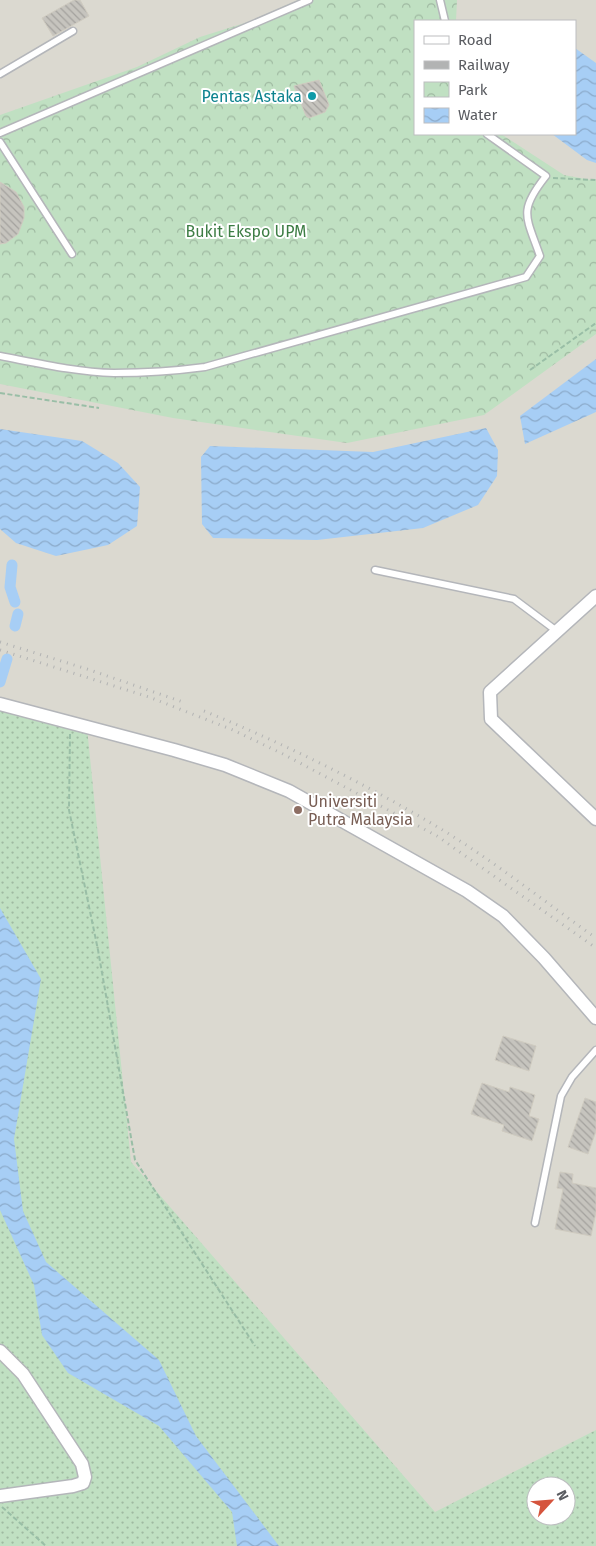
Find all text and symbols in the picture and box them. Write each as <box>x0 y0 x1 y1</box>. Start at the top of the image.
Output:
legend <box>414 20 576 135</box>
text: Road <box>458 31 493 49</box>
text: Railway <box>458 56 510 74</box>
text: Park <box>458 81 488 99</box>
place label: Pentas Astaka <box>202 87 302 106</box>
marker: Pentas Astaka <box>306 90 318 102</box>
text: Water <box>458 106 497 124</box>
park label: Bukit Ekspo UPM <box>186 222 306 241</box>
place label: Universiti Putra Malaysia <box>308 792 413 829</box>
marker: Universiti Putra Malaysia <box>292 804 304 816</box>
north arrow <box>526 1476 576 1526</box>
text: N <box>553 1488 572 1503</box>

